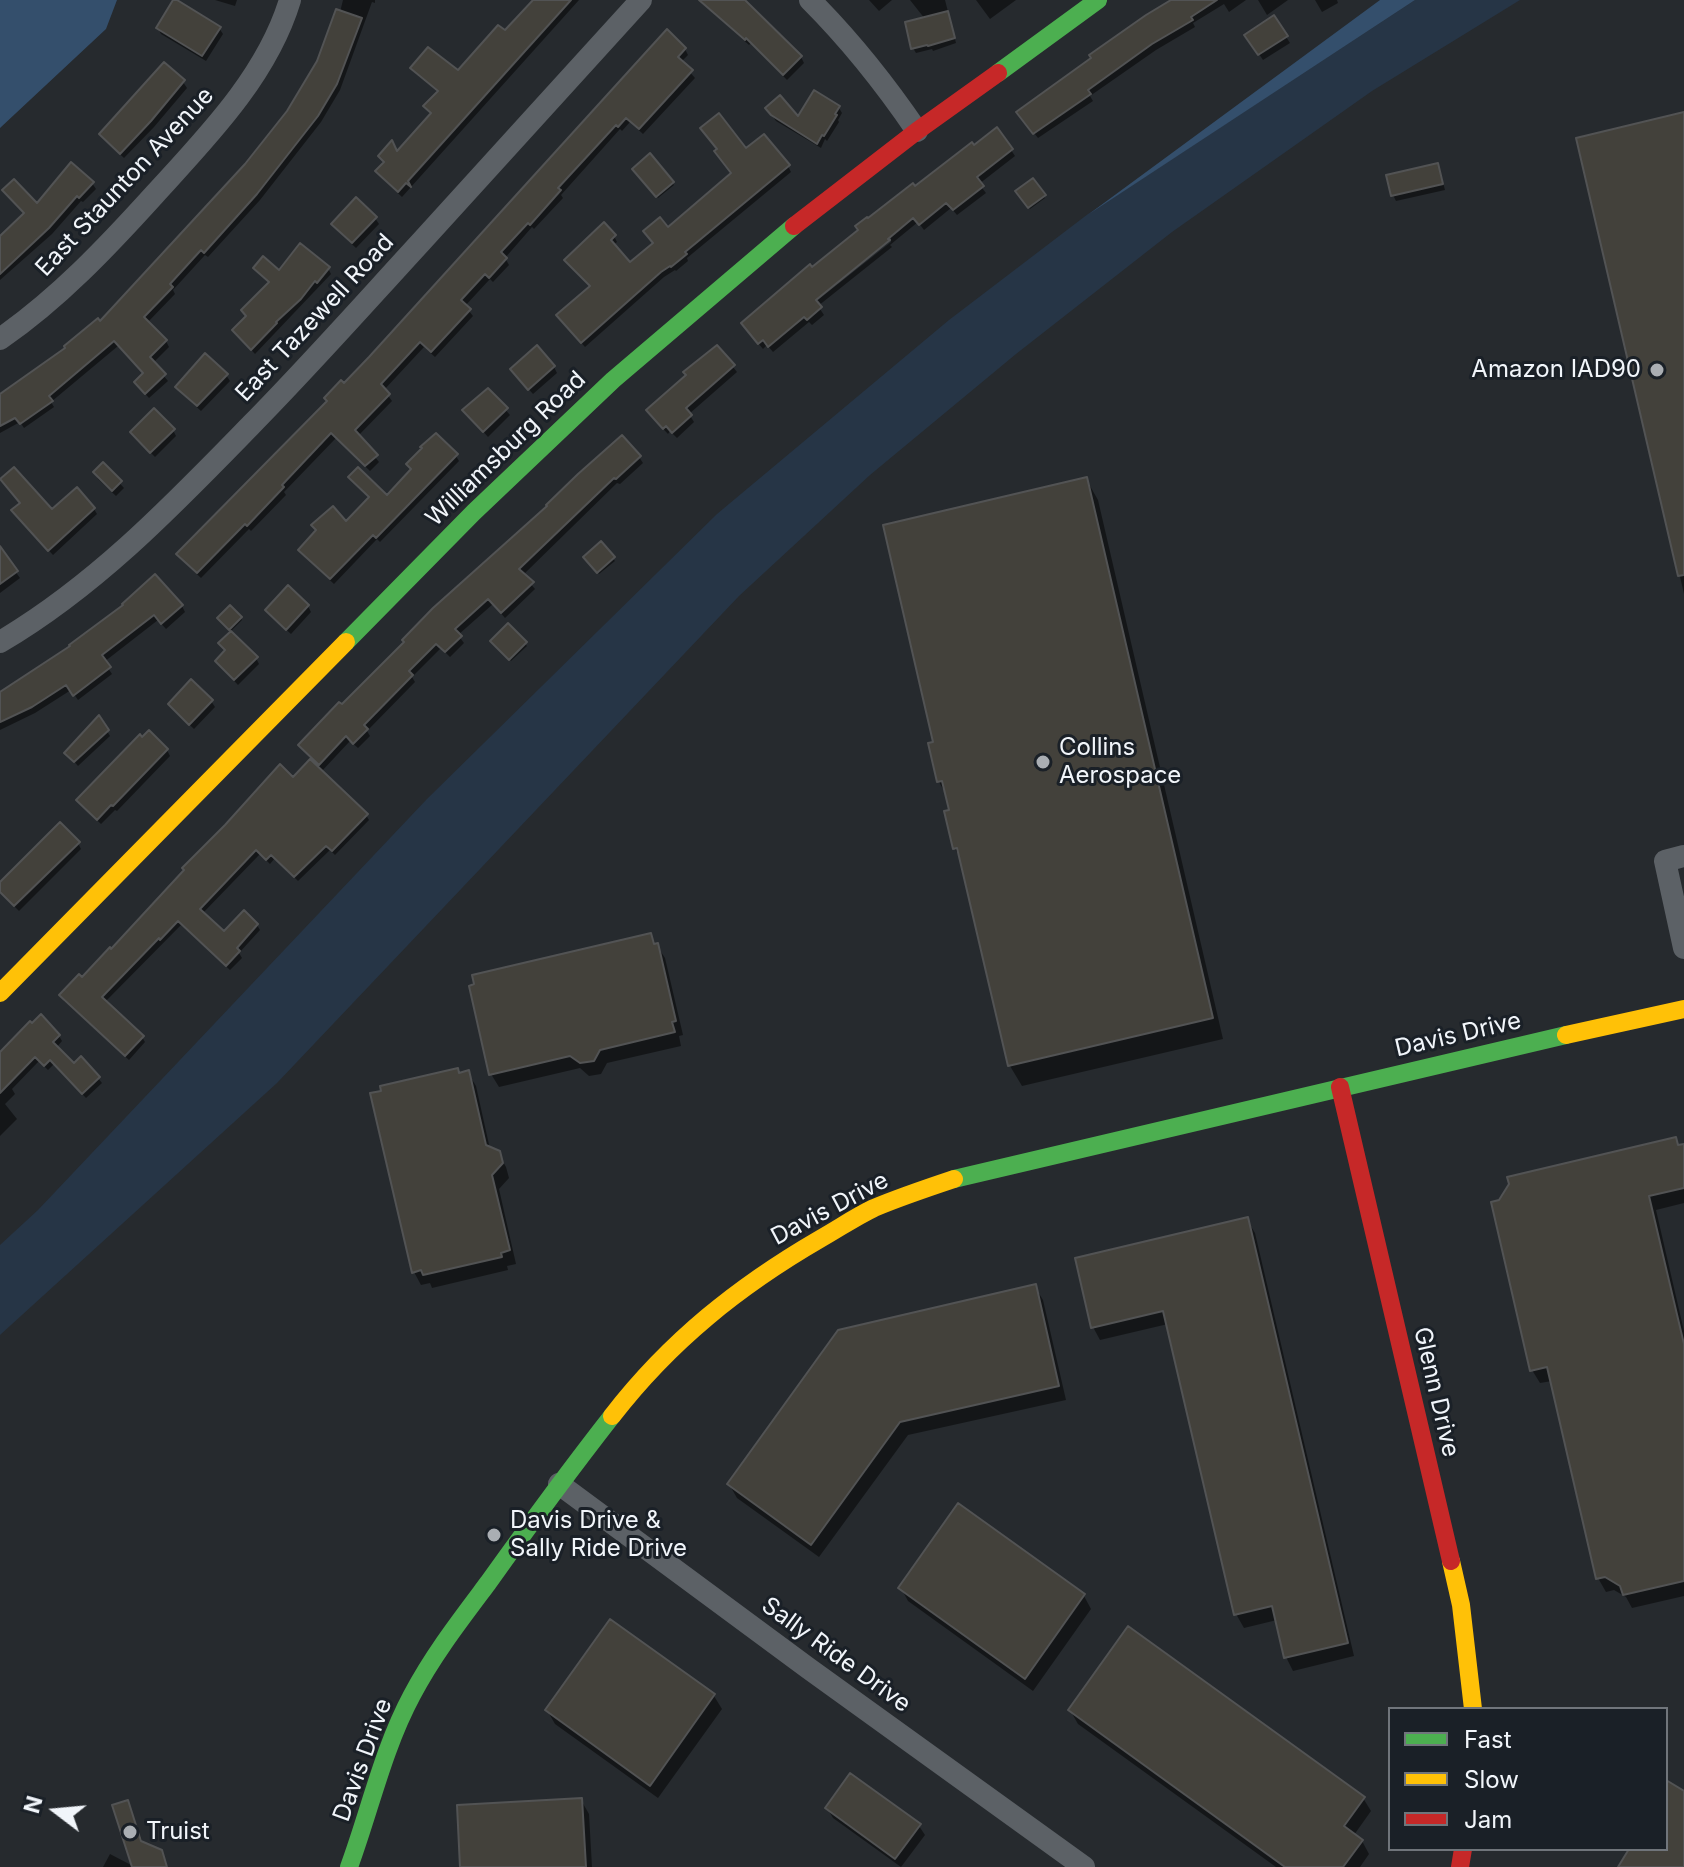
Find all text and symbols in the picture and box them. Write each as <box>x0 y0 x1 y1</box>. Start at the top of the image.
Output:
street label: East Staunton Avenue <box>30 82 220 282</box>
street label: East Tazewell Road <box>230 228 400 408</box>
place label: Amazon IAD90 <box>1471 356 1641 384</box>
marker: Amazon IAD90 <box>1648 361 1666 379</box>
street label: Williamsburg Road <box>420 365 592 533</box>
place label: Collins Aerospace <box>1059 734 1181 790</box>
marker: Collins Aerospace <box>1034 753 1052 771</box>
street label: Davis Drive <box>1392 1006 1524 1064</box>
street label: Davis Drive <box>766 1166 894 1252</box>
street label: Glenn Drive <box>1407 1324 1465 1460</box>
place label: Davis Drive & Sally Ride Drive <box>510 1507 687 1563</box>
marker: Davis Drive & Sally Ride Drive <box>485 1526 503 1544</box>
street label: Sally Ride Drive <box>756 1591 916 1719</box>
street label: Davis Drive <box>327 1695 399 1825</box>
legend <box>1388 1707 1668 1851</box>
text: Fast <box>1464 1725 1512 1754</box>
text: Slow <box>1464 1765 1519 1794</box>
north arrow <box>16 1771 96 1851</box>
text: N <box>18 1793 48 1816</box>
text: Jam <box>1464 1805 1512 1834</box>
place label: Truist <box>146 1818 210 1846</box>
marker: Truist <box>121 1823 139 1841</box>

